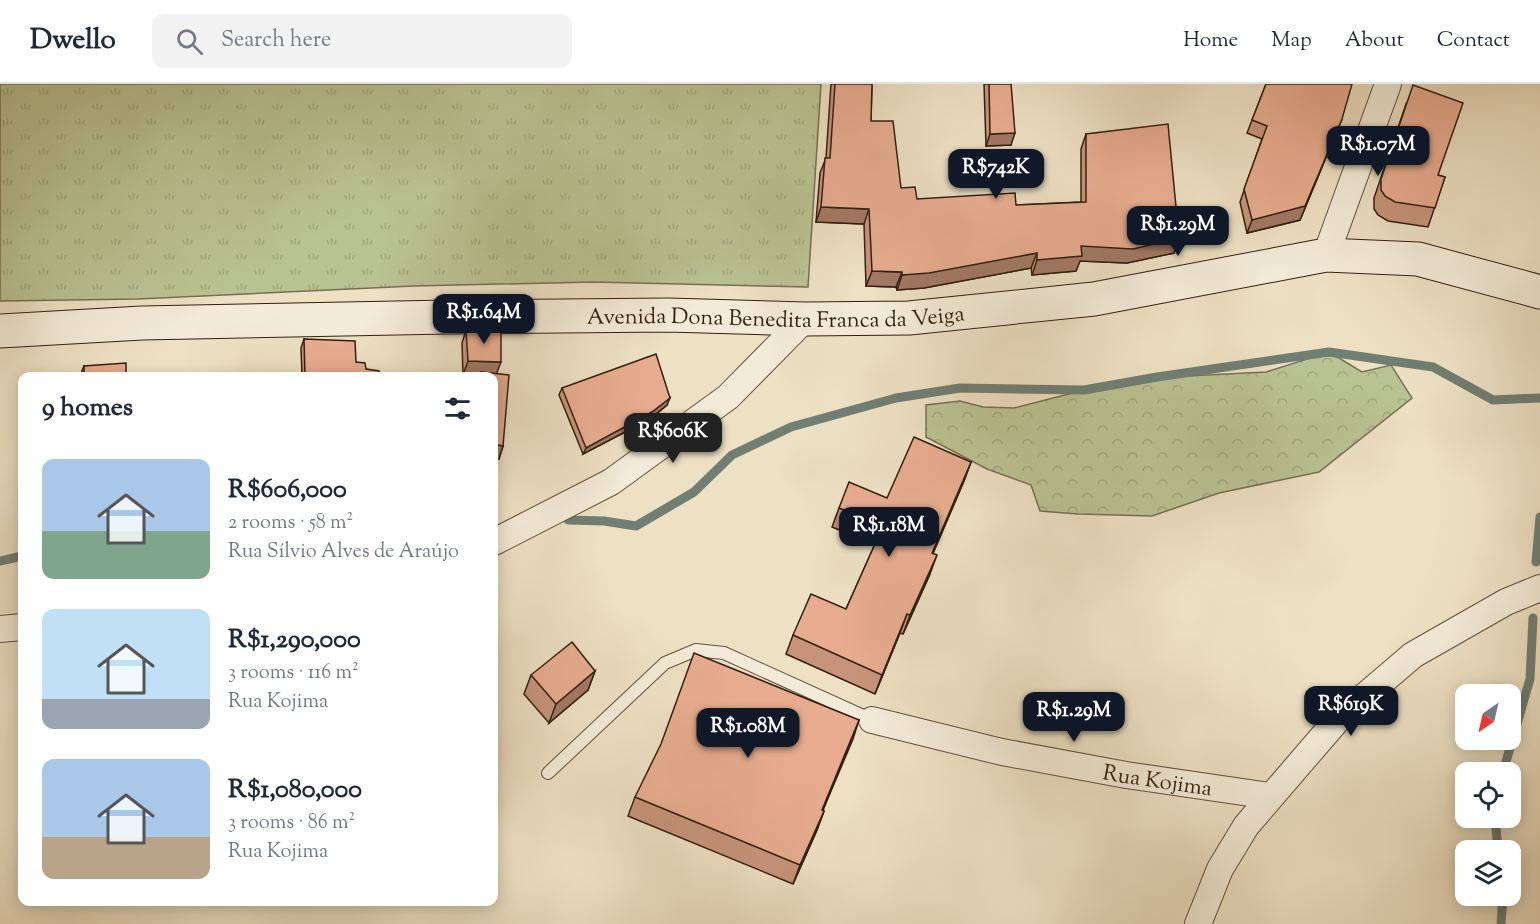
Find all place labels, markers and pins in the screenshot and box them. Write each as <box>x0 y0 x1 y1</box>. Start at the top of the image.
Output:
pin: R$1.07M <box>1323 126 1433 177</box>
pin: R$742K <box>947 149 1045 200</box>
pin: R$1.29M <box>1123 206 1233 257</box>
pin: R$1.64M <box>429 294 539 345</box>
pin: R$606K <box>624 413 722 464</box>
pin: R$1.18M <box>834 507 944 558</box>
pin: R$619K <box>1302 686 1400 737</box>
pin: R$1.29M <box>1019 692 1129 743</box>
pin: R$1.08M <box>693 708 803 759</box>

